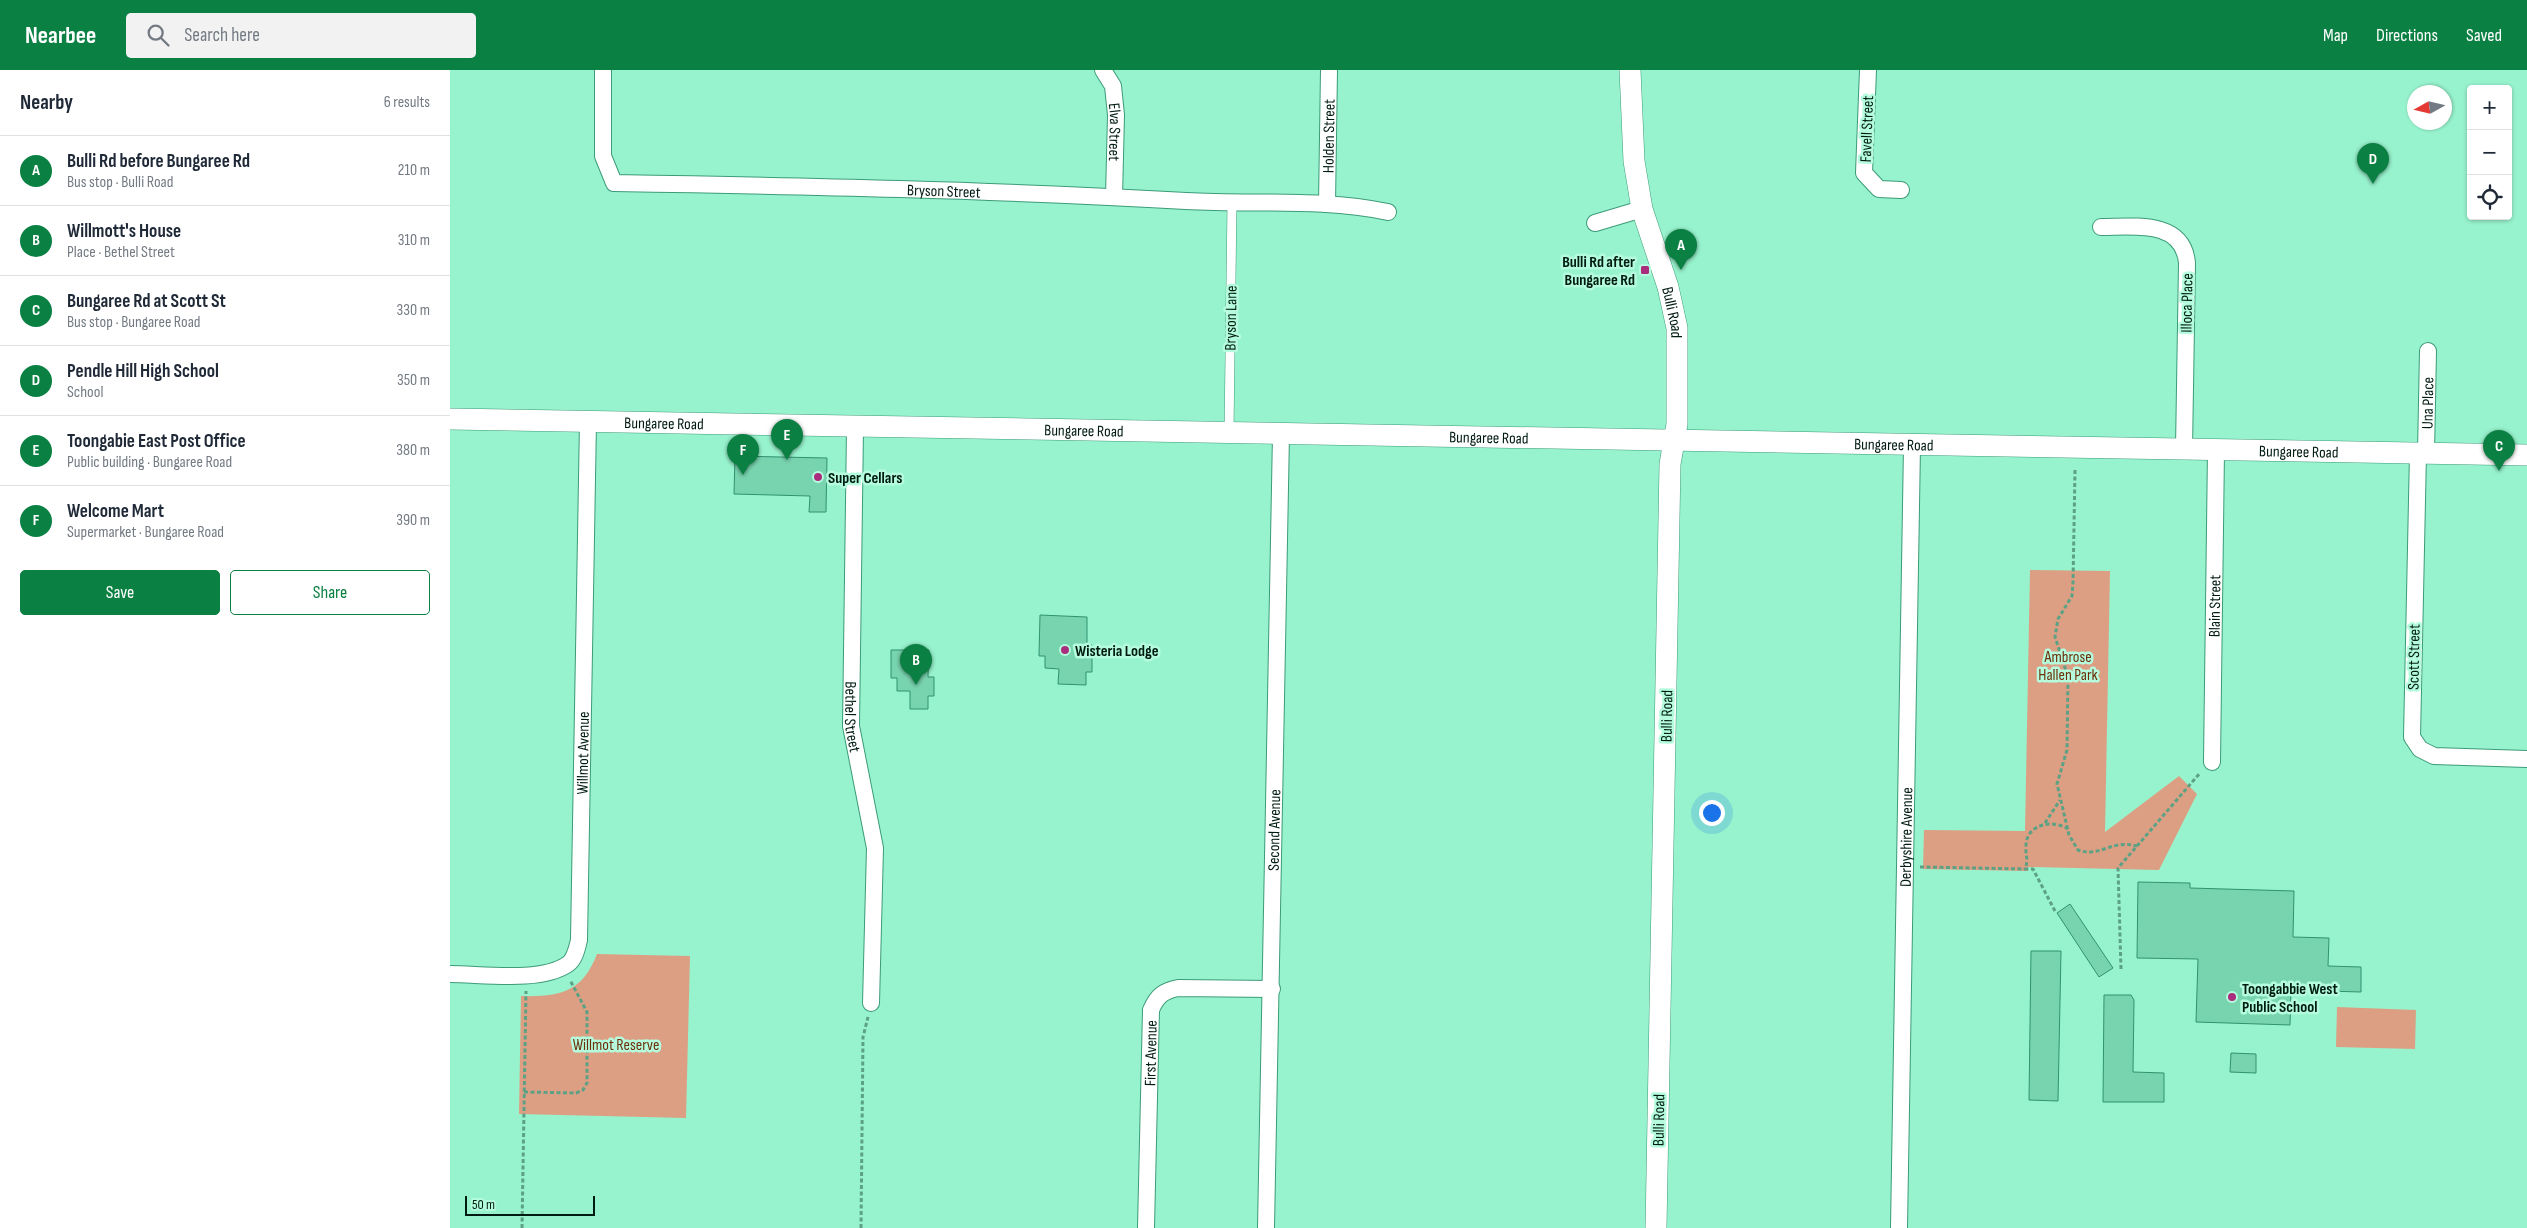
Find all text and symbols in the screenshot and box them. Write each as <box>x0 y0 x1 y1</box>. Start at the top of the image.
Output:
search box <box>126 13 476 58</box>
text: Nearbee <box>25 21 96 50</box>
icon: search <box>144 21 172 49</box>
text: Search here <box>184 24 260 47</box>
text: Map <box>2323 25 2348 46</box>
text: Directions <box>2376 25 2438 46</box>
text: Saved <box>2466 25 2502 46</box>
north arrow <box>2407 85 2452 130</box>
map controls <box>2467 85 2512 220</box>
button: + <box>2467 85 2512 130</box>
text: Nearby <box>20 90 73 115</box>
text: 6 results <box>384 93 430 112</box>
street label: Favell Street <box>1857 95 1878 163</box>
street label: Holden Street <box>1319 99 1340 173</box>
street label: Elva Street <box>1104 102 1124 161</box>
button: − <box>2467 130 2512 175</box>
pin: D <box>2357 143 2389 184</box>
text: Bulli Rd before Bungaree Rd <box>67 150 250 173</box>
text: A <box>32 161 40 180</box>
text: 210 m <box>398 161 430 180</box>
text: Bus stop · Bulli Road <box>67 173 173 192</box>
button: locate <box>2467 175 2512 220</box>
street label: Bryson Street <box>907 181 981 203</box>
text: Willmott's House <box>67 220 181 243</box>
pin: A <box>1665 229 1697 270</box>
text: B <box>32 231 40 250</box>
text: 310 m <box>398 231 430 250</box>
text: Place · Bethel Street <box>67 243 175 262</box>
place label: Bulli Rd after Bungaree Rd <box>1562 253 1635 290</box>
marker: Bulli Rd after Bungaree Rd <box>1639 264 1651 276</box>
street label: Illoca Place <box>2177 273 2198 333</box>
street label: Bryson Lane <box>1221 285 1242 351</box>
street label: Bulli Road <box>1657 285 1685 338</box>
text: Bungaree Rd at Scott St <box>67 290 226 313</box>
text: C <box>32 301 40 320</box>
text: 330 m <box>397 301 430 320</box>
text: Bus stop · Bungaree Road <box>67 313 201 332</box>
text: Pendle Hill High School <box>67 360 219 383</box>
text: D <box>32 371 40 390</box>
text: 350 m <box>397 371 430 390</box>
street label: Una Place <box>2418 377 2438 429</box>
text: School <box>67 383 103 402</box>
street label: Bungaree Road <box>624 414 704 434</box>
pin: E <box>771 419 803 460</box>
street label: Bungaree Road <box>1044 421 1124 442</box>
street label: Bungaree Road <box>1449 428 1529 449</box>
text: Toongabie East Post Office <box>67 430 246 453</box>
pin: C <box>2483 430 2515 471</box>
pin: F <box>727 434 759 475</box>
street label: Bungaree Road <box>1854 435 1934 456</box>
text: E <box>33 441 39 460</box>
text: 380 m <box>396 441 430 460</box>
street label: Bungaree Road <box>2259 442 2339 463</box>
text: Public building · Bungaree Road <box>67 453 232 472</box>
place label: Super Cellars <box>828 469 902 488</box>
marker: Super Cellars <box>812 471 824 483</box>
text: Welcome Mart <box>67 500 164 523</box>
text: F <box>33 511 39 530</box>
text: 390 m <box>396 511 430 530</box>
text: Supermarket · Bungaree Road <box>67 523 224 542</box>
button: Save <box>20 570 220 615</box>
button: Share <box>230 570 430 615</box>
street label: Blain Street <box>2206 575 2225 637</box>
street label: Scott Street <box>2404 624 2425 690</box>
place label: Wisteria Lodge <box>1075 642 1159 661</box>
pin: B <box>900 644 932 685</box>
marker: Wisteria Lodge <box>1059 644 1071 656</box>
park label: Ambrose Hallen Park <box>2038 648 2098 685</box>
street label: Bethel Street <box>840 681 864 754</box>
street label: Bulli Road <box>1658 690 1677 742</box>
street label: Willmot Avenue <box>574 711 594 795</box>
street label: Derbyshire Avenue <box>1897 787 1917 887</box>
street label: Second Avenue <box>1265 789 1285 871</box>
your location <box>1699 800 1725 826</box>
place label: Toongabbie West Public School <box>2242 980 2338 1017</box>
marker: Toongabbie West Public School <box>2226 991 2238 1003</box>
street label: First Avenue <box>1141 1020 1162 1086</box>
park label: Willmot Reserve <box>573 1036 659 1055</box>
street label: Bulli Road <box>1650 1094 1669 1146</box>
scale bar <box>465 1193 595 1216</box>
text: 50 m <box>472 1196 495 1213</box>

